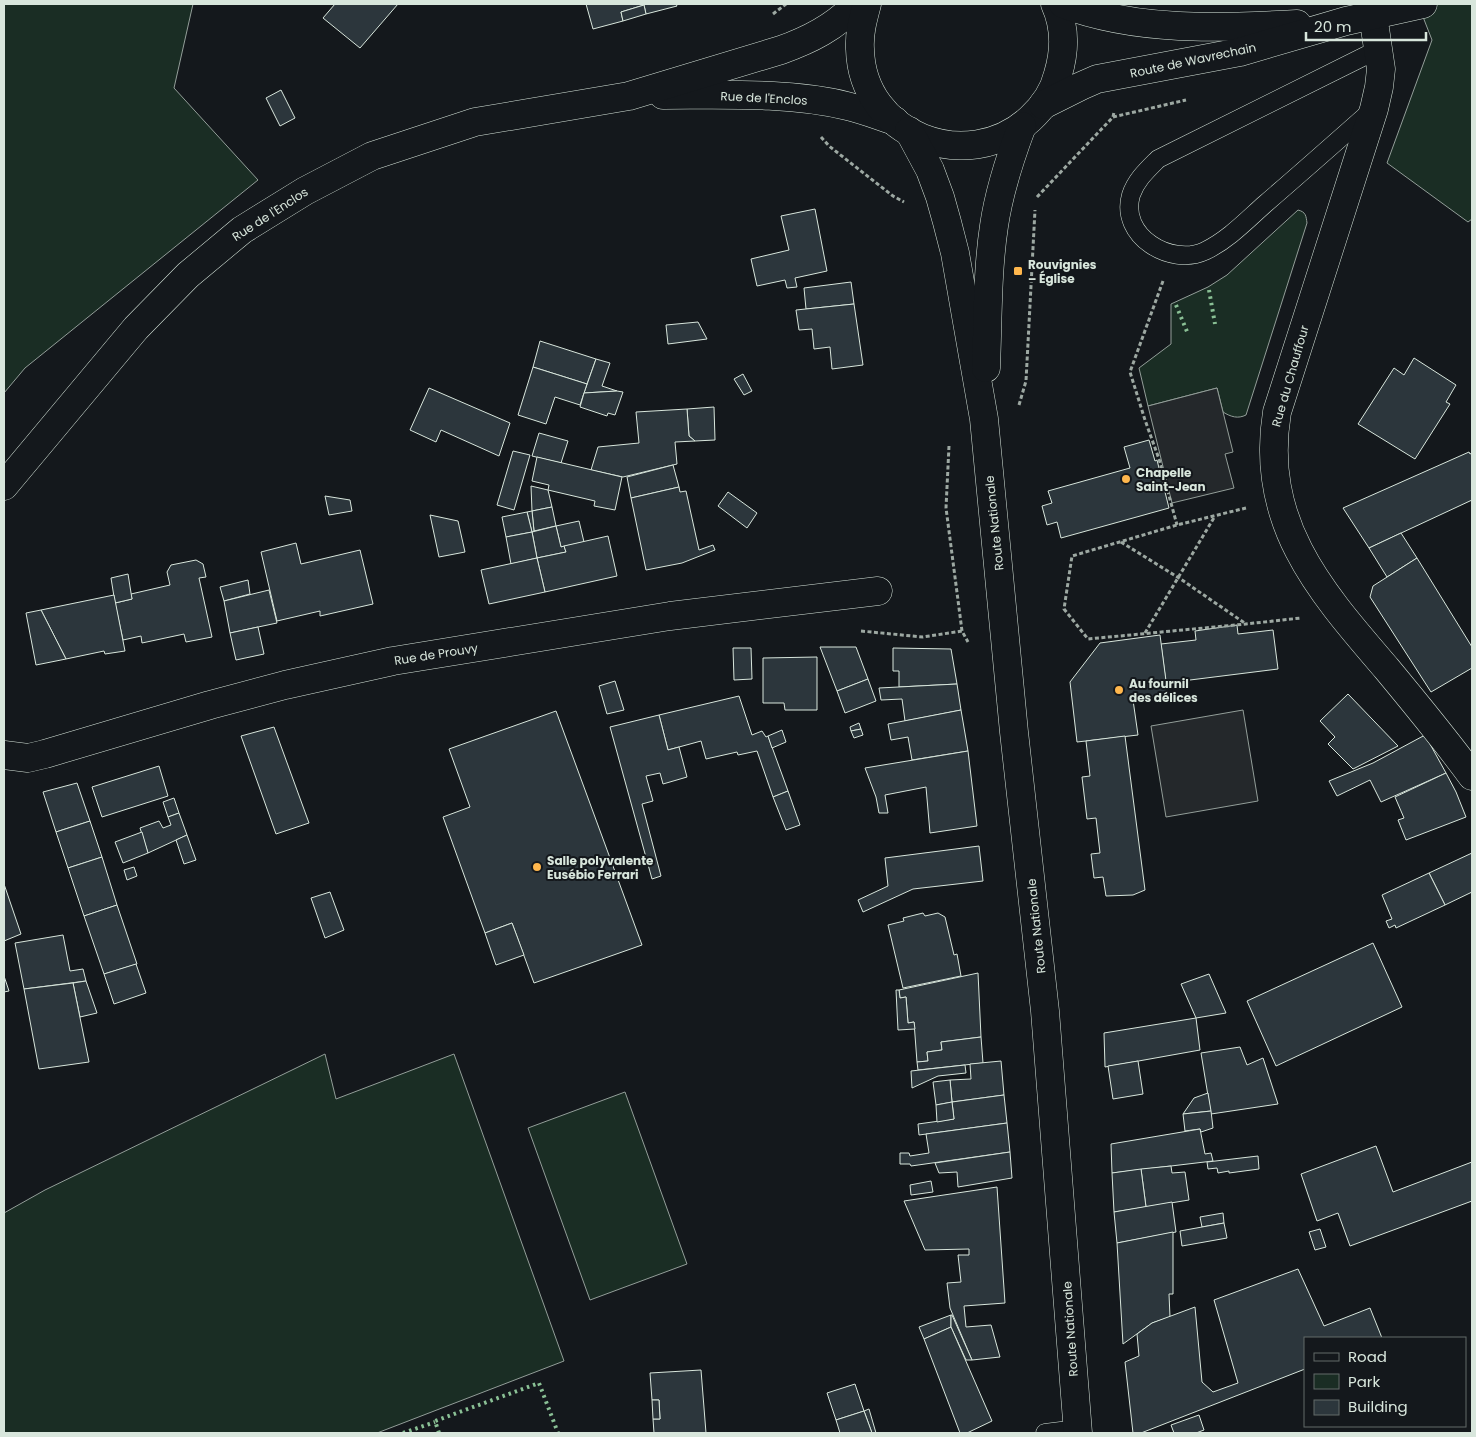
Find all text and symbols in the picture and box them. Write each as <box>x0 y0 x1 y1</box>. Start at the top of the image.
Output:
scale bar <box>1306 10 1426 42</box>
text: 20 m <box>1314 16 1352 37</box>
street label: Route de Wavrechain <box>1128 38 1258 82</box>
street label: Rue de l'Enclos <box>720 87 808 109</box>
street label: Rue de l'Enclos <box>229 183 311 245</box>
place label: Rouvignies – Église <box>1028 256 1097 287</box>
marker: Rouvignies – Église <box>1012 265 1024 277</box>
street label: Rue du Chauffour <box>1267 323 1313 429</box>
place label: Chapelle Saint-Jean <box>1136 464 1206 495</box>
marker: Chapelle Saint-Jean <box>1120 473 1132 485</box>
street label: Route Nationale <box>981 475 1007 571</box>
street label: Rue de Prouvy <box>393 639 479 669</box>
place label: Au fournil des délices <box>1129 675 1198 706</box>
marker: Au fournil des délices <box>1113 684 1125 696</box>
place label: Salle polyvalente Eusébio Ferrari <box>547 852 654 883</box>
marker: Salle polyvalente Eusébio Ferrari <box>531 861 543 873</box>
street label: Route Nationale <box>1023 878 1049 974</box>
street label: Route Nationale <box>1058 1281 1082 1377</box>
legend <box>1304 1337 1466 1427</box>
text: Road <box>1348 1346 1387 1367</box>
text: Park <box>1348 1371 1380 1392</box>
text: Building <box>1348 1396 1408 1417</box>

